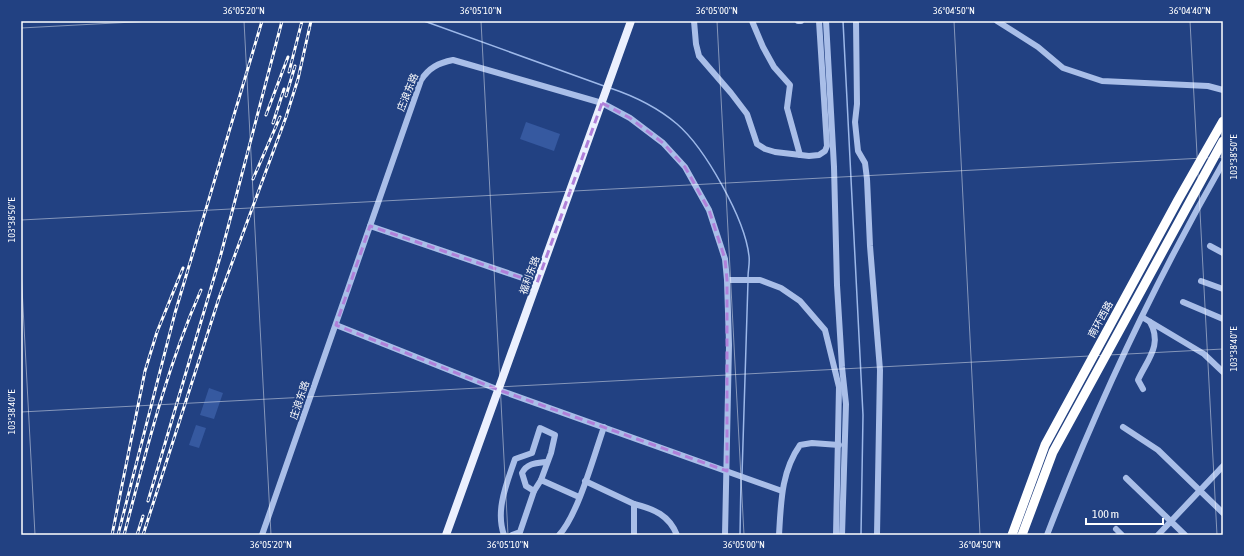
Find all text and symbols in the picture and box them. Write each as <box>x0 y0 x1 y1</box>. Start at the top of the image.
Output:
text: 36°05'20"N <box>223 5 265 16</box>
text: 36°05'10"N <box>460 5 502 16</box>
text: 36°05'00"N <box>696 5 738 16</box>
text: 36°04'50"N <box>933 5 975 16</box>
text: 36°04'40"N <box>1169 5 1211 16</box>
street label: 庄浪东路 <box>395 72 420 113</box>
text: 103°38'50"E <box>1228 134 1239 179</box>
text: 103°38'50"E <box>6 197 17 242</box>
street label: 福利东路 <box>517 254 541 296</box>
street label: 南环西路 <box>1086 299 1115 339</box>
text: 103°38'40"E <box>1228 326 1239 371</box>
street label: 庄浪东路 <box>288 379 311 421</box>
text: 103°38'40"E <box>6 389 17 434</box>
scale bar <box>1086 500 1163 526</box>
text: 100 m <box>1092 507 1119 521</box>
text: 36°05'20"N <box>250 539 292 550</box>
text: 36°05'10"N <box>487 539 529 550</box>
text: 36°05'00"N <box>723 539 765 550</box>
text: 36°04'50"N <box>959 539 1001 550</box>

